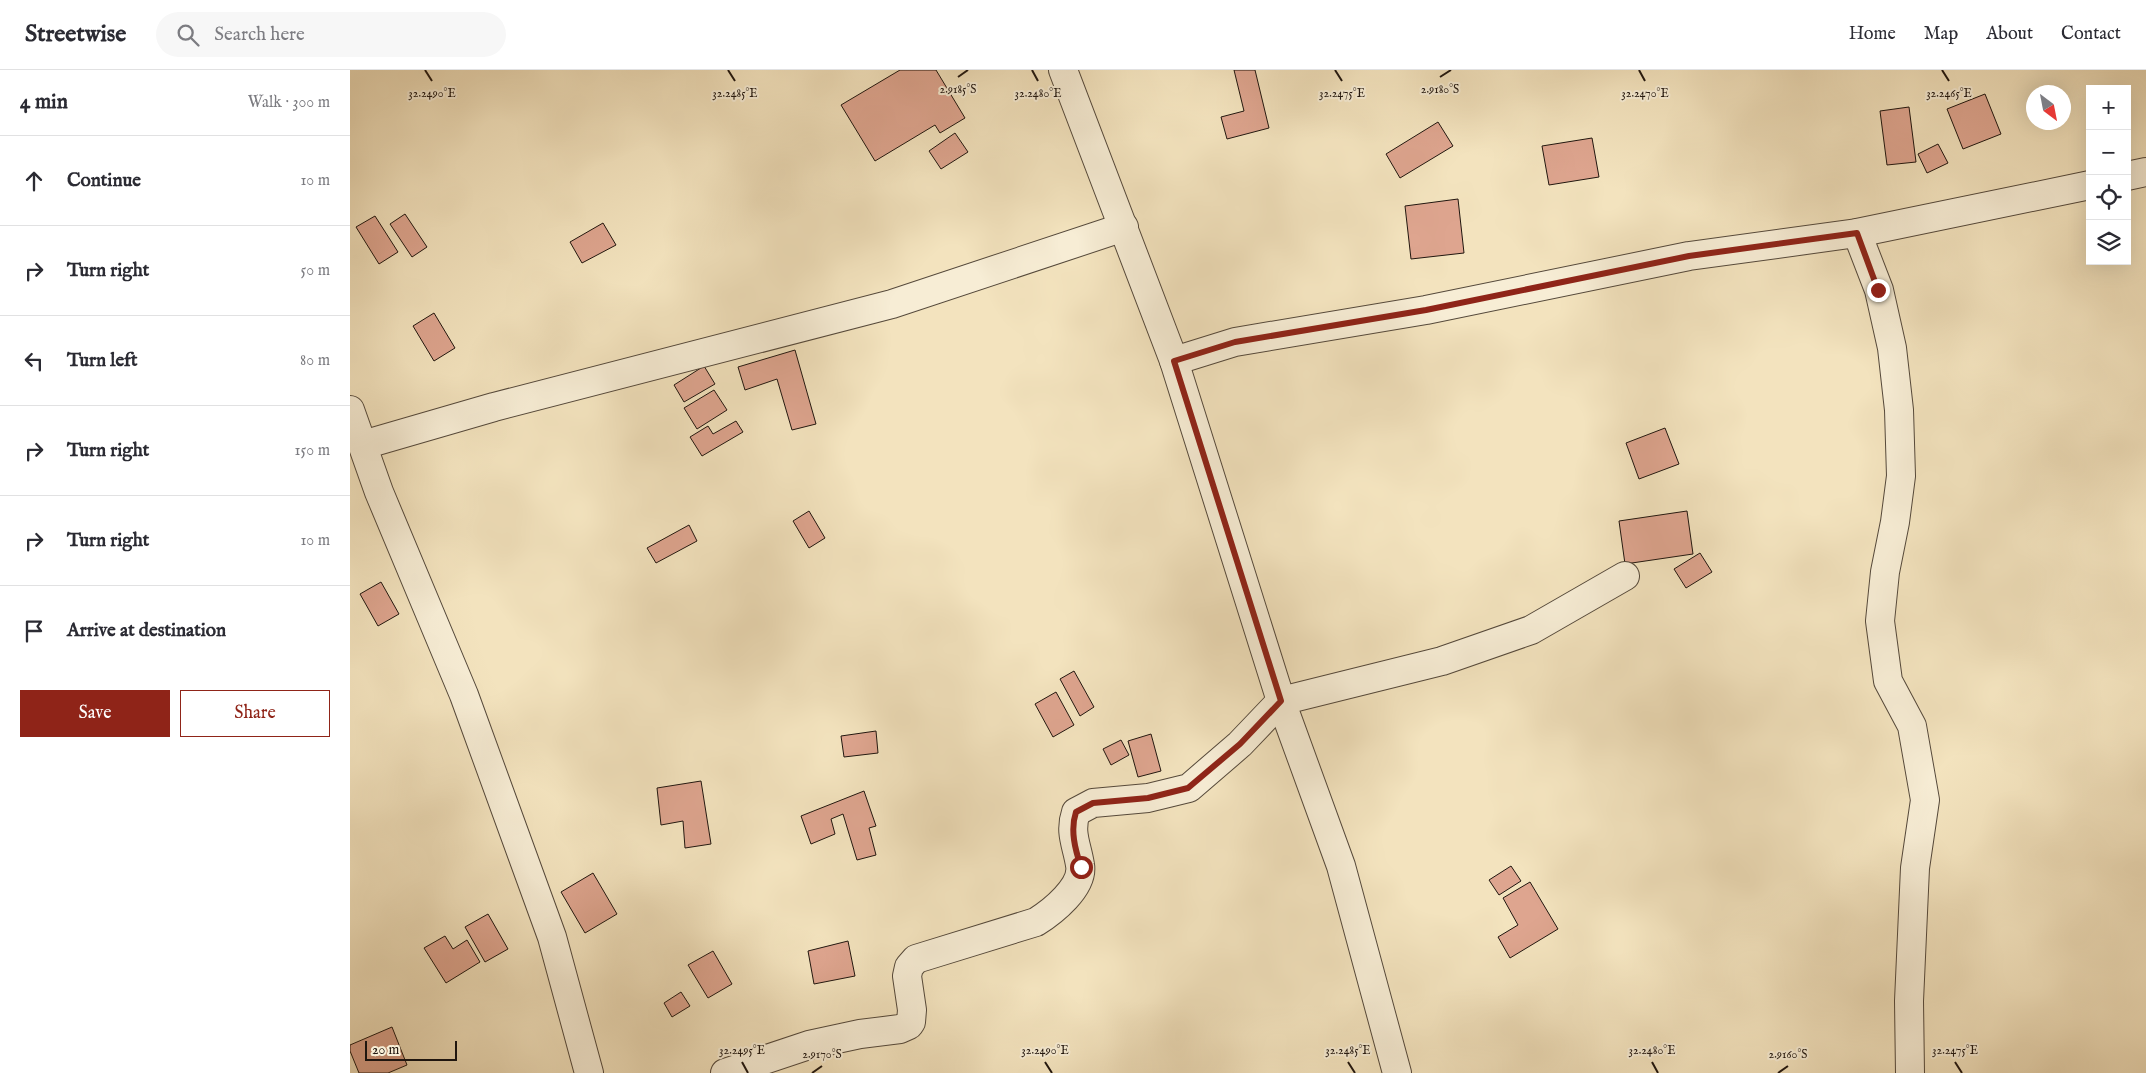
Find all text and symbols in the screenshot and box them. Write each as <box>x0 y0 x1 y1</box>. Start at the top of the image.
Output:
search box <box>156 12 506 57</box>
text: Streetwise <box>25 19 126 50</box>
icon: search <box>174 21 202 49</box>
text: Search here <box>214 23 305 47</box>
text: Home <box>1849 23 1896 46</box>
text: Map <box>1924 23 1958 46</box>
text: About <box>1986 23 2033 46</box>
text: Contact <box>2061 23 2121 46</box>
text: 2.9185°S <box>940 82 976 97</box>
text: 2.9180°S <box>1421 82 1459 97</box>
north arrow <box>2026 85 2071 130</box>
map controls <box>2086 85 2131 265</box>
button: + <box>2086 85 2131 130</box>
text: 32.2490°E <box>408 86 456 101</box>
text: 32.2485°E <box>712 86 758 101</box>
text: 32.2480°E <box>1015 86 1061 101</box>
text: 32.2475°E <box>1319 86 1365 101</box>
text: 32.2470°E <box>1621 86 1669 101</box>
text: 32.2465°E <box>1926 86 1972 101</box>
text: 4 min <box>20 89 68 116</box>
text: Walk · 300 m <box>248 93 330 113</box>
button: − <box>2086 130 2131 175</box>
icon: ahead <box>20 167 48 195</box>
text: Continue <box>67 169 141 193</box>
text: 10 m <box>300 171 330 191</box>
button: locate <box>2086 175 2131 220</box>
button: layers <box>2086 220 2131 265</box>
icon: right <box>20 257 48 285</box>
text: Turn right <box>67 259 149 283</box>
text: 50 m <box>301 261 330 281</box>
route end <box>1867 279 1890 302</box>
icon: left <box>20 347 48 375</box>
text: Turn left <box>67 349 138 373</box>
text: 80 m <box>300 351 330 371</box>
icon: right <box>20 437 48 465</box>
text: Turn right <box>67 439 149 463</box>
text: 150 m <box>295 441 330 461</box>
icon: right <box>20 527 48 555</box>
text: Turn right <box>67 529 149 553</box>
text: 10 m <box>300 531 330 551</box>
icon: arrive <box>20 617 48 645</box>
text: Arrive at destination <box>67 619 226 643</box>
button: Save <box>20 690 170 737</box>
button: Share <box>180 690 330 737</box>
route start <box>1070 856 1093 879</box>
scale bar <box>365 1038 458 1061</box>
text: 20 m <box>372 1041 399 1059</box>
text: 32.2495°E <box>719 1043 765 1058</box>
text: 32.2490°E <box>1021 1043 1069 1058</box>
text: 32.2485°E <box>1325 1043 1371 1058</box>
text: 32.2480°E <box>1629 1043 1675 1058</box>
text: 32.2475°E <box>1932 1043 1978 1058</box>
text: 2.9170°S <box>802 1047 842 1062</box>
text: 2.9160°S <box>1769 1047 1807 1062</box>

